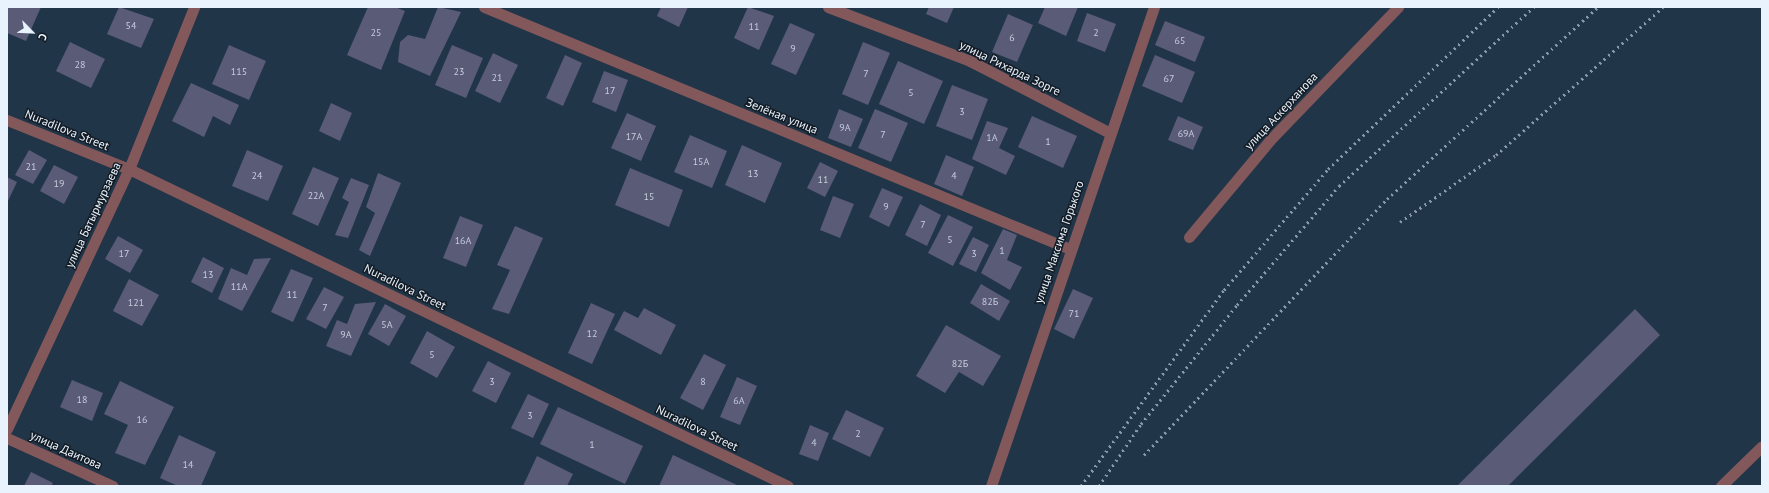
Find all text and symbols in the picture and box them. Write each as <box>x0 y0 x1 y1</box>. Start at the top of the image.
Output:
north arrow <box>12 12 52 52</box>
house number: 54 <box>126 20 136 32</box>
house number: 11 <box>749 21 759 33</box>
house number: 25 <box>371 27 381 39</box>
house number: 2 <box>1093 27 1099 39</box>
text: С <box>35 31 51 43</box>
house number: 6 <box>1009 32 1015 44</box>
house number: 65 <box>1175 35 1185 47</box>
street label: улица Рихарда Зорге <box>957 37 1063 99</box>
house number: 9 <box>790 43 796 55</box>
house number: 28 <box>75 59 85 71</box>
house number: 115 <box>231 66 247 78</box>
house number: 23 <box>454 66 464 78</box>
house number: 7 <box>863 68 869 80</box>
street label: улица Аскерханова <box>1241 69 1321 153</box>
house number: 21 <box>492 72 502 84</box>
house number: 67 <box>1164 73 1174 85</box>
house number: 17 <box>605 85 615 97</box>
house number: 5 <box>908 87 914 99</box>
street label: Зелёная улица <box>744 95 820 137</box>
house number: 3 <box>959 106 965 118</box>
street label: Nuradilova Street <box>23 107 111 153</box>
house number: 9А <box>839 122 851 134</box>
house number: 69А <box>1178 128 1194 140</box>
house number: 7 <box>880 129 886 141</box>
house number: 17А <box>626 131 642 143</box>
house number: 1А <box>986 132 998 144</box>
house number: 1 <box>1045 136 1051 148</box>
house number: 15А <box>693 156 709 168</box>
street label: улица Батырмурзаева <box>62 160 124 270</box>
house number: 21 <box>26 161 36 173</box>
house number: 13 <box>748 168 758 180</box>
house number: 24 <box>252 170 262 182</box>
house number: 4 <box>951 170 957 182</box>
house number: 11 <box>818 174 828 186</box>
house number: 19 <box>54 178 64 190</box>
street label: улица Максима Горького <box>1031 179 1087 305</box>
house number: 22А <box>308 190 324 202</box>
house number: 15 <box>644 191 654 203</box>
house number: 9 <box>883 201 889 213</box>
house number: 7 <box>920 219 926 231</box>
house number: 5 <box>947 234 953 246</box>
house number: 16А <box>455 235 471 247</box>
house number: 1 <box>999 245 1005 257</box>
house number: 17 <box>119 248 129 260</box>
house number: 3 <box>971 248 977 260</box>
street label: Nuradilova Street <box>362 261 448 313</box>
house number: 13 <box>203 269 213 281</box>
house number: 11А <box>231 281 247 293</box>
house number: 11 <box>287 289 297 301</box>
house number: 82Б <box>982 296 998 308</box>
house number: 121 <box>128 297 144 309</box>
house number: 7 <box>322 302 328 314</box>
house number: 71 <box>1069 308 1079 320</box>
house number: 5А <box>381 319 393 331</box>
house number: 12 <box>587 328 597 340</box>
house number: 9А <box>340 329 352 341</box>
house number: 5 <box>429 349 435 361</box>
house number: 82Б <box>952 358 968 370</box>
house number: 3 <box>489 376 495 388</box>
house number: 8 <box>700 376 706 388</box>
house number: 18 <box>77 394 87 406</box>
house number: 6А <box>733 395 745 407</box>
street label: Nuradilova Street <box>654 402 740 454</box>
house number: 3 <box>527 410 533 422</box>
house number: 16 <box>137 414 147 426</box>
street label: улица Даитова <box>28 428 104 472</box>
house number: 2 <box>855 428 861 440</box>
house number: 4 <box>811 437 817 449</box>
house number: 1 <box>589 439 595 451</box>
house number: 14 <box>183 459 193 471</box>

